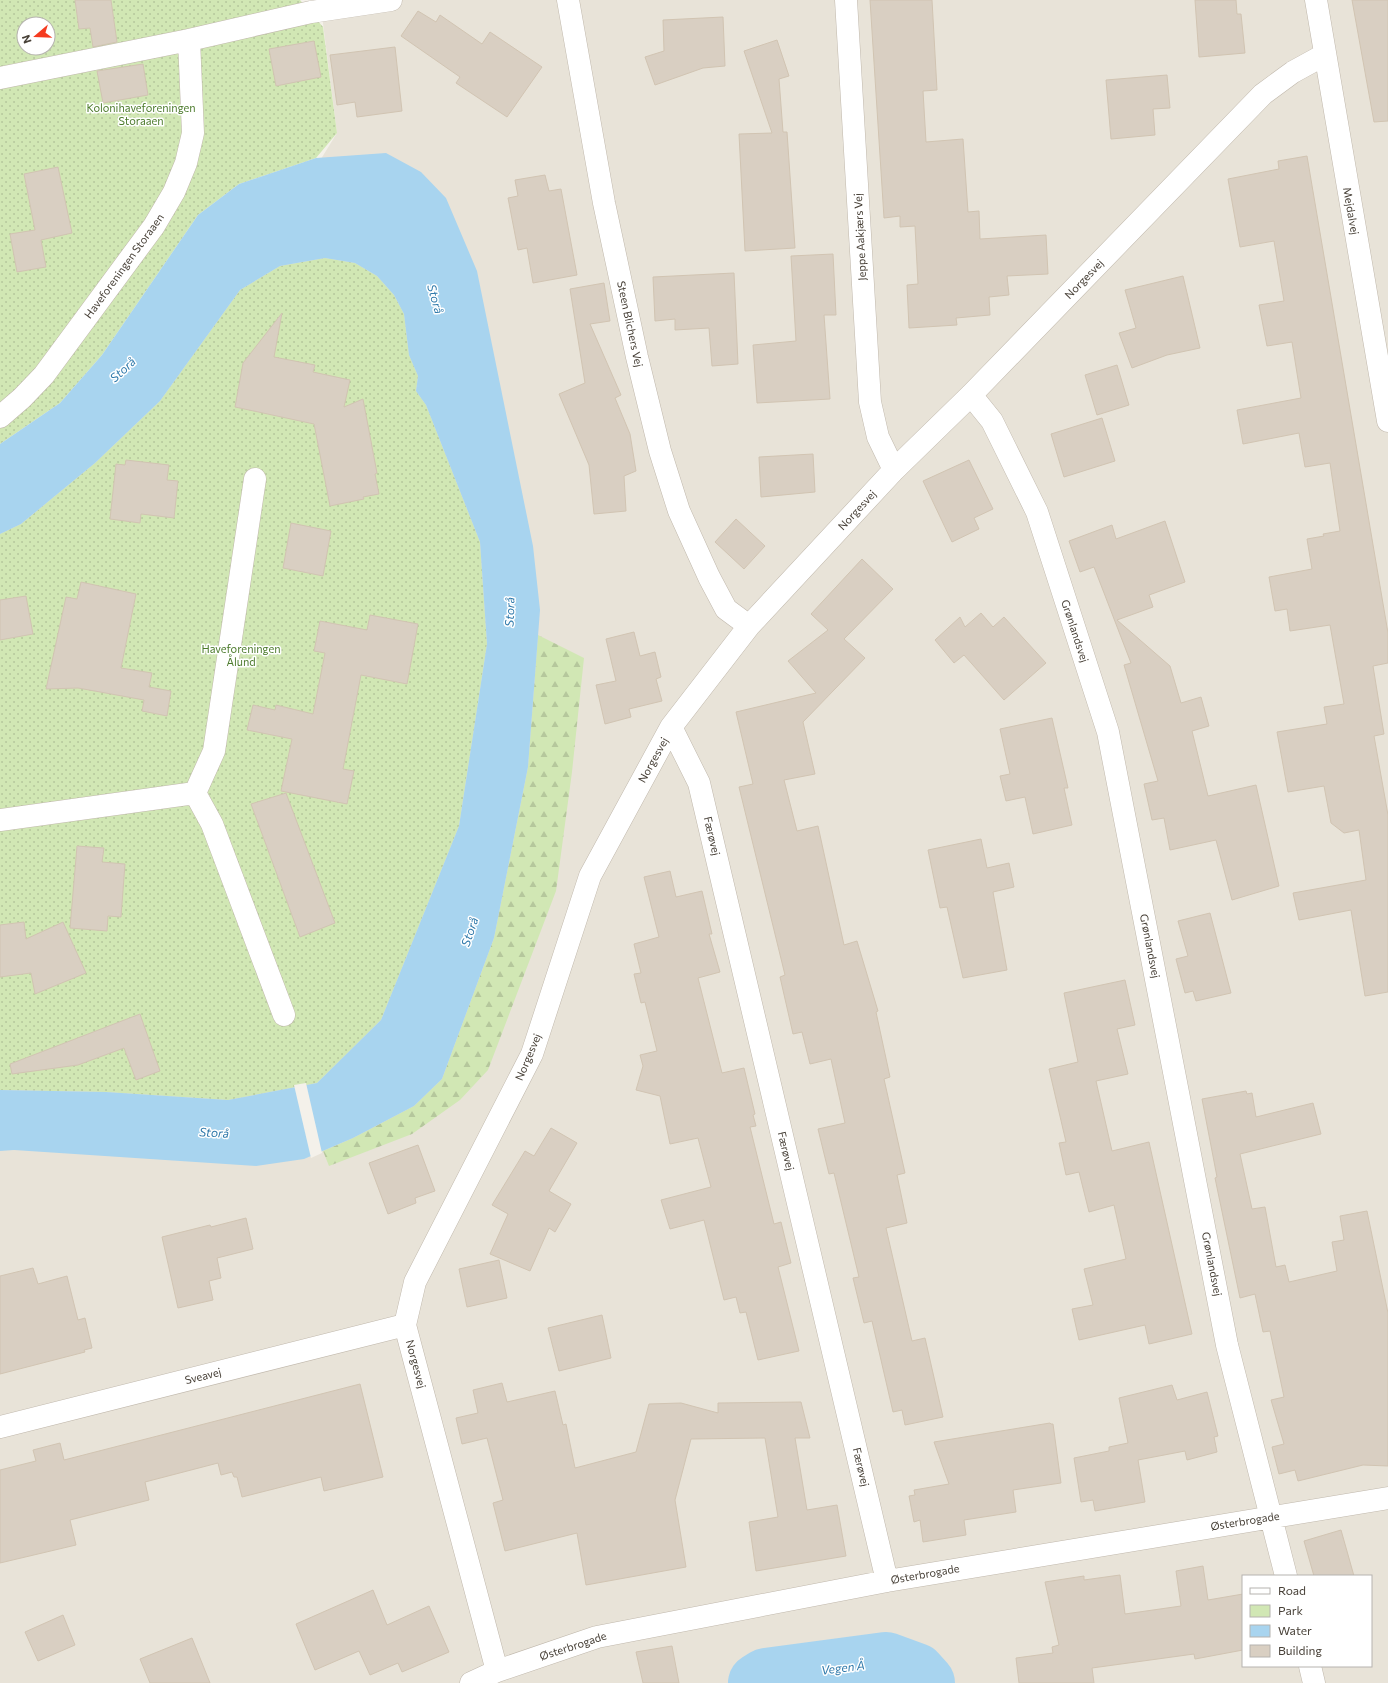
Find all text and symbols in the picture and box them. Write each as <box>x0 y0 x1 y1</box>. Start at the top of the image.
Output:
north arrow <box>16 16 56 56</box>
text: N <box>19 33 34 45</box>
park label: Kolonihaveforeningen Storaaen <box>86 101 196 127</box>
street label: Mejdalvej <box>1341 186 1362 236</box>
street label: Jeppe Aakjærs Vej <box>851 193 869 281</box>
street label: Haveforeningen Storaaen <box>81 211 166 321</box>
street label: Norgesvej <box>1062 256 1106 301</box>
street label: Steen Blichers Vej <box>615 280 646 368</box>
water label: Storå <box>425 282 447 315</box>
water label: Storå <box>107 354 138 385</box>
street label: Norgesvej <box>835 487 879 532</box>
water label: Storå <box>501 597 517 627</box>
street label: Grønlandsvej <box>1059 598 1092 664</box>
park label: Haveforeningen Ålund <box>201 642 281 668</box>
street label: Norgesvej <box>635 735 670 785</box>
street label: Færøvej <box>702 815 723 857</box>
street label: Grønlandsvej <box>1138 913 1163 979</box>
water label: Storå <box>458 915 481 948</box>
street label: Norgesvej <box>512 1031 543 1082</box>
water label: Storå <box>199 1124 229 1140</box>
street label: Færøvej <box>776 1130 797 1172</box>
street label: Grønlandsvej <box>1200 1231 1225 1297</box>
street label: Norgesvej <box>404 1338 429 1390</box>
street label: Sveavej <box>183 1365 223 1386</box>
street label: Færøvej <box>851 1446 872 1488</box>
street label: Østerbrogade <box>1209 1509 1281 1532</box>
street label: Østerbrogade <box>889 1561 961 1586</box>
legend <box>1242 1575 1372 1667</box>
text: Road <box>1278 1583 1306 1597</box>
text: Park <box>1278 1603 1304 1617</box>
text: Water <box>1278 1623 1312 1637</box>
street label: Østerbrogade <box>538 1629 608 1662</box>
text: Building <box>1278 1643 1322 1657</box>
water label: Vegen Å <box>820 1657 866 1677</box>

